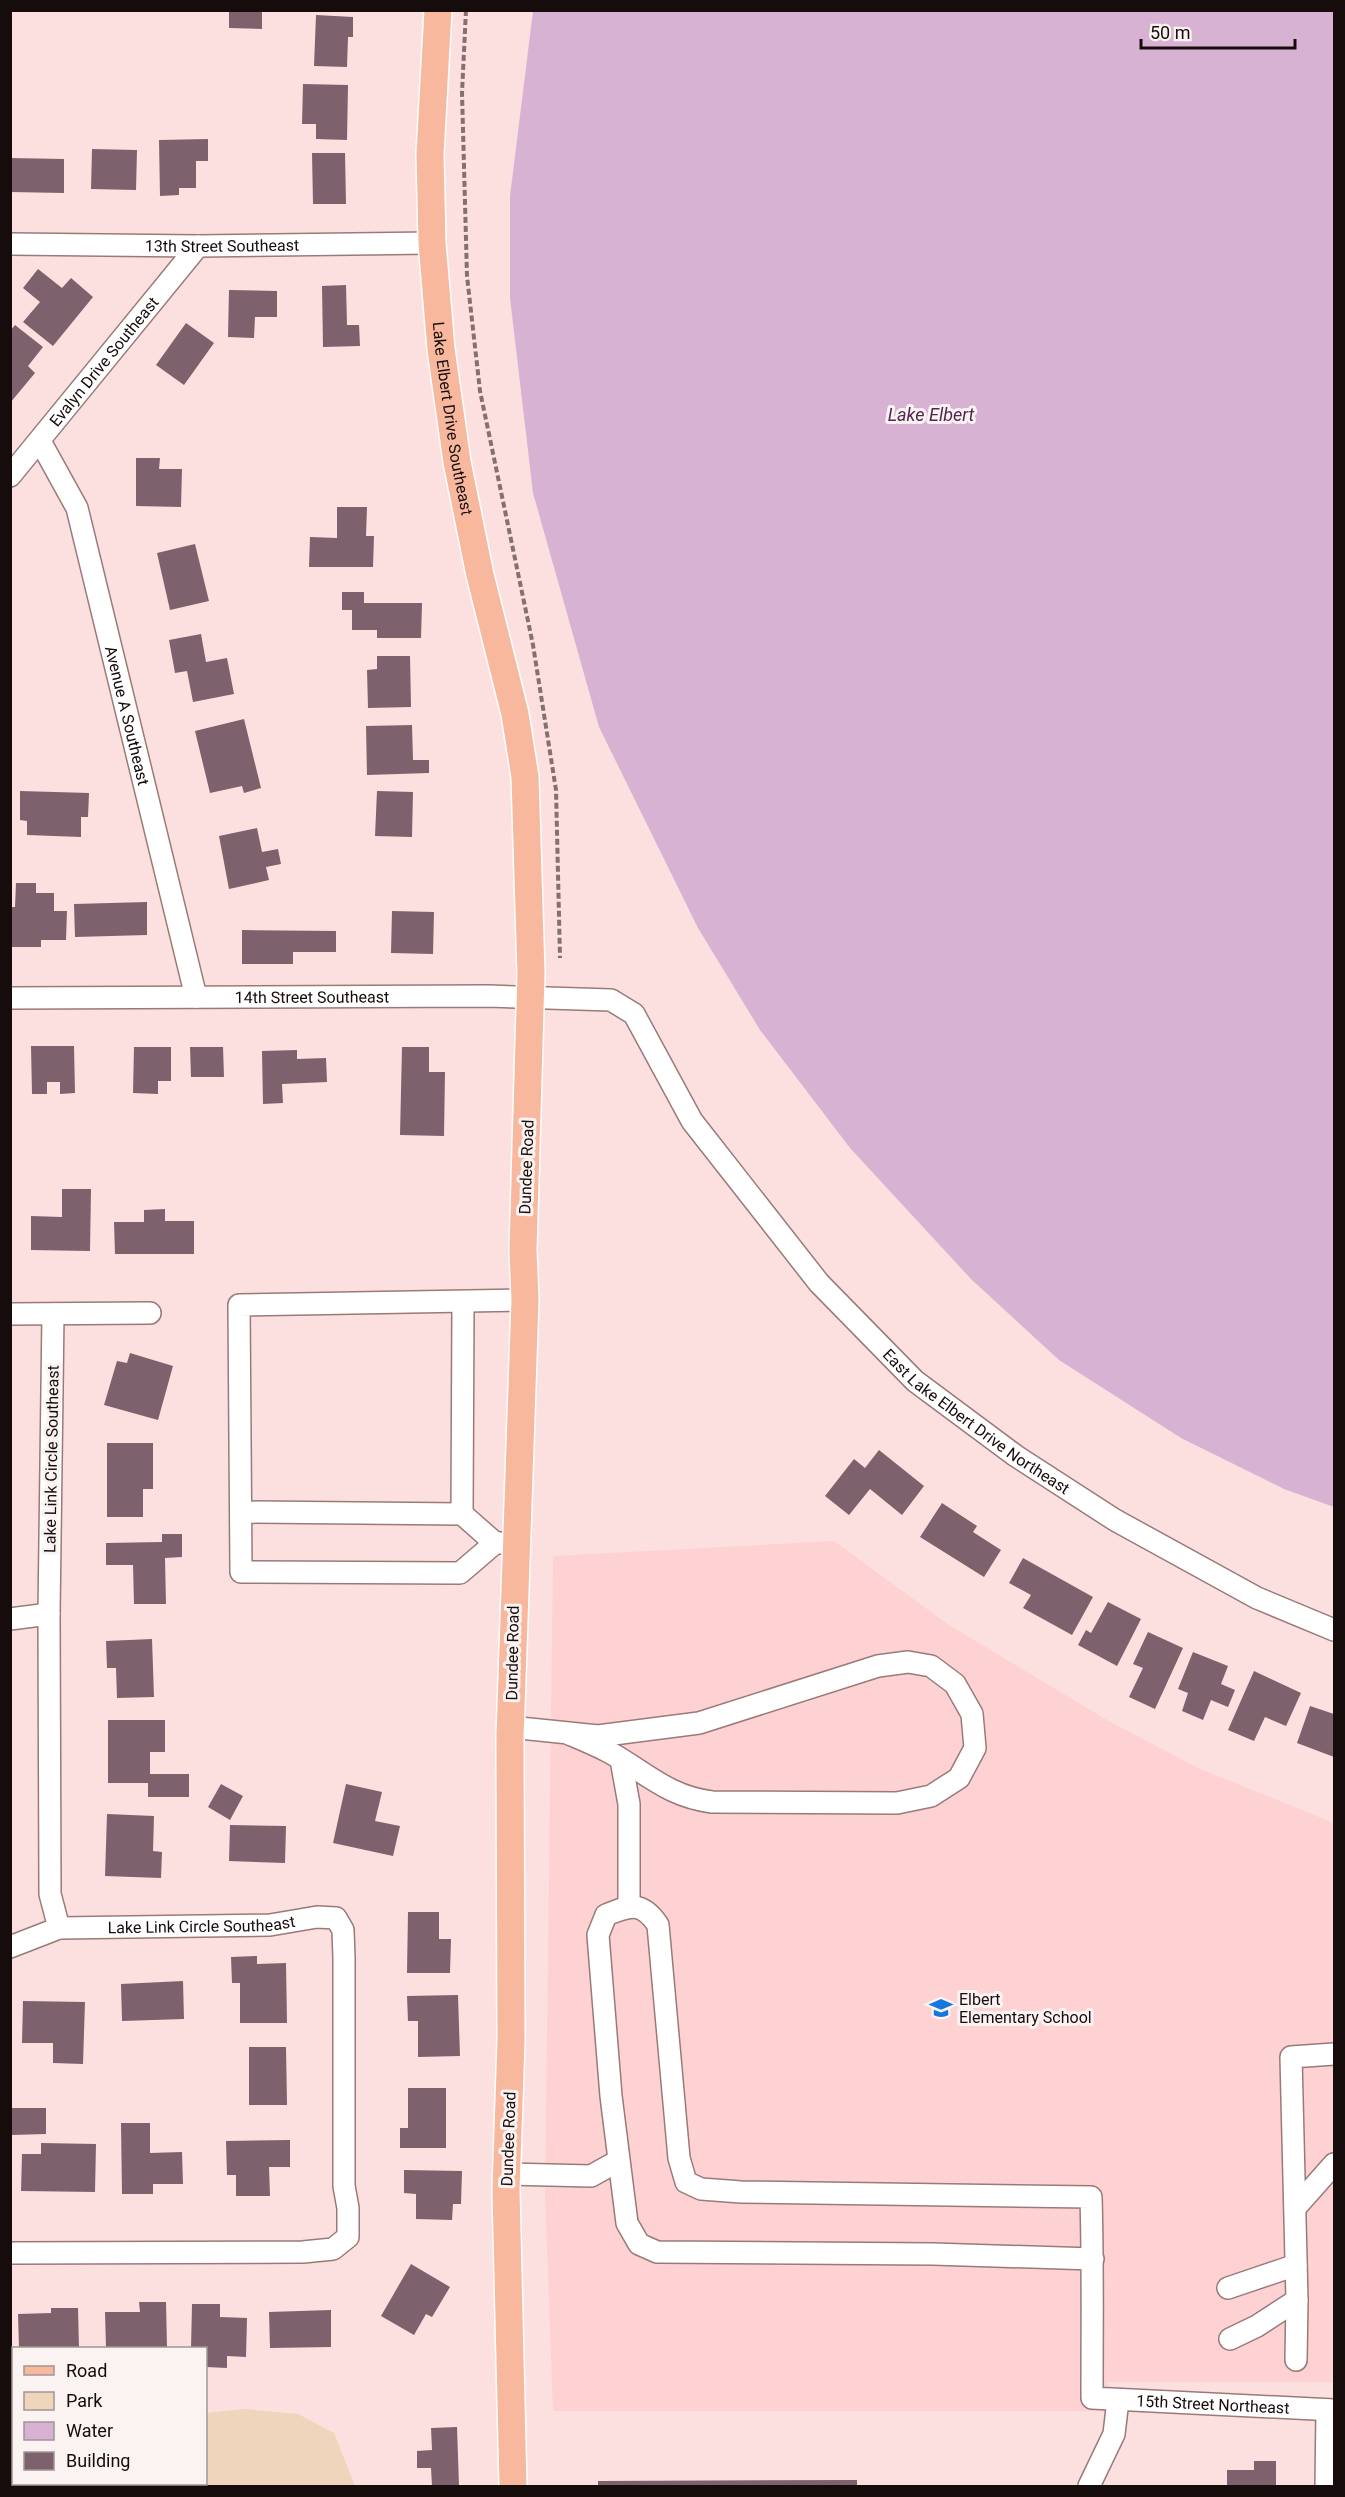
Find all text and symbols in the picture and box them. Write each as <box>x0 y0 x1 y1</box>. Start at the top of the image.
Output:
scale bar <box>1141 12 1296 50</box>
text: 50 m <box>1150 22 1190 43</box>
street label: 13th Street Southeast <box>145 236 299 256</box>
street label: Evalyn Drive Southeast <box>46 293 163 430</box>
street label: Lake Elbert Drive Southeast <box>429 321 477 517</box>
water label: Lake Elbert <box>888 404 975 425</box>
street label: Avenue A Southeast <box>101 644 153 787</box>
street label: 14th Street Southeast <box>235 987 389 1007</box>
street label: Dundee Road <box>515 1119 538 1215</box>
street label: East Lake Elbert Drive Northeast <box>879 1345 1073 1498</box>
street label: Lake Link Circle Southeast <box>40 1365 63 1553</box>
street label: Dundee Road <box>502 1605 523 1701</box>
street label: Lake Link Circle Southeast <box>107 1912 297 1937</box>
place label: Elbert Elementary School <box>959 1990 1092 2027</box>
school or university icon: Elbert Elementary School <box>928 1995 954 2021</box>
street label: Dundee Road <box>497 2091 520 2187</box>
legend <box>12 2347 207 2485</box>
text: Road <box>66 2360 107 2381</box>
text: Park <box>66 2390 103 2411</box>
street label: 15th Street Northeast <box>1136 2391 1290 2418</box>
text: Water <box>66 2420 113 2441</box>
text: Building <box>66 2450 130 2471</box>

